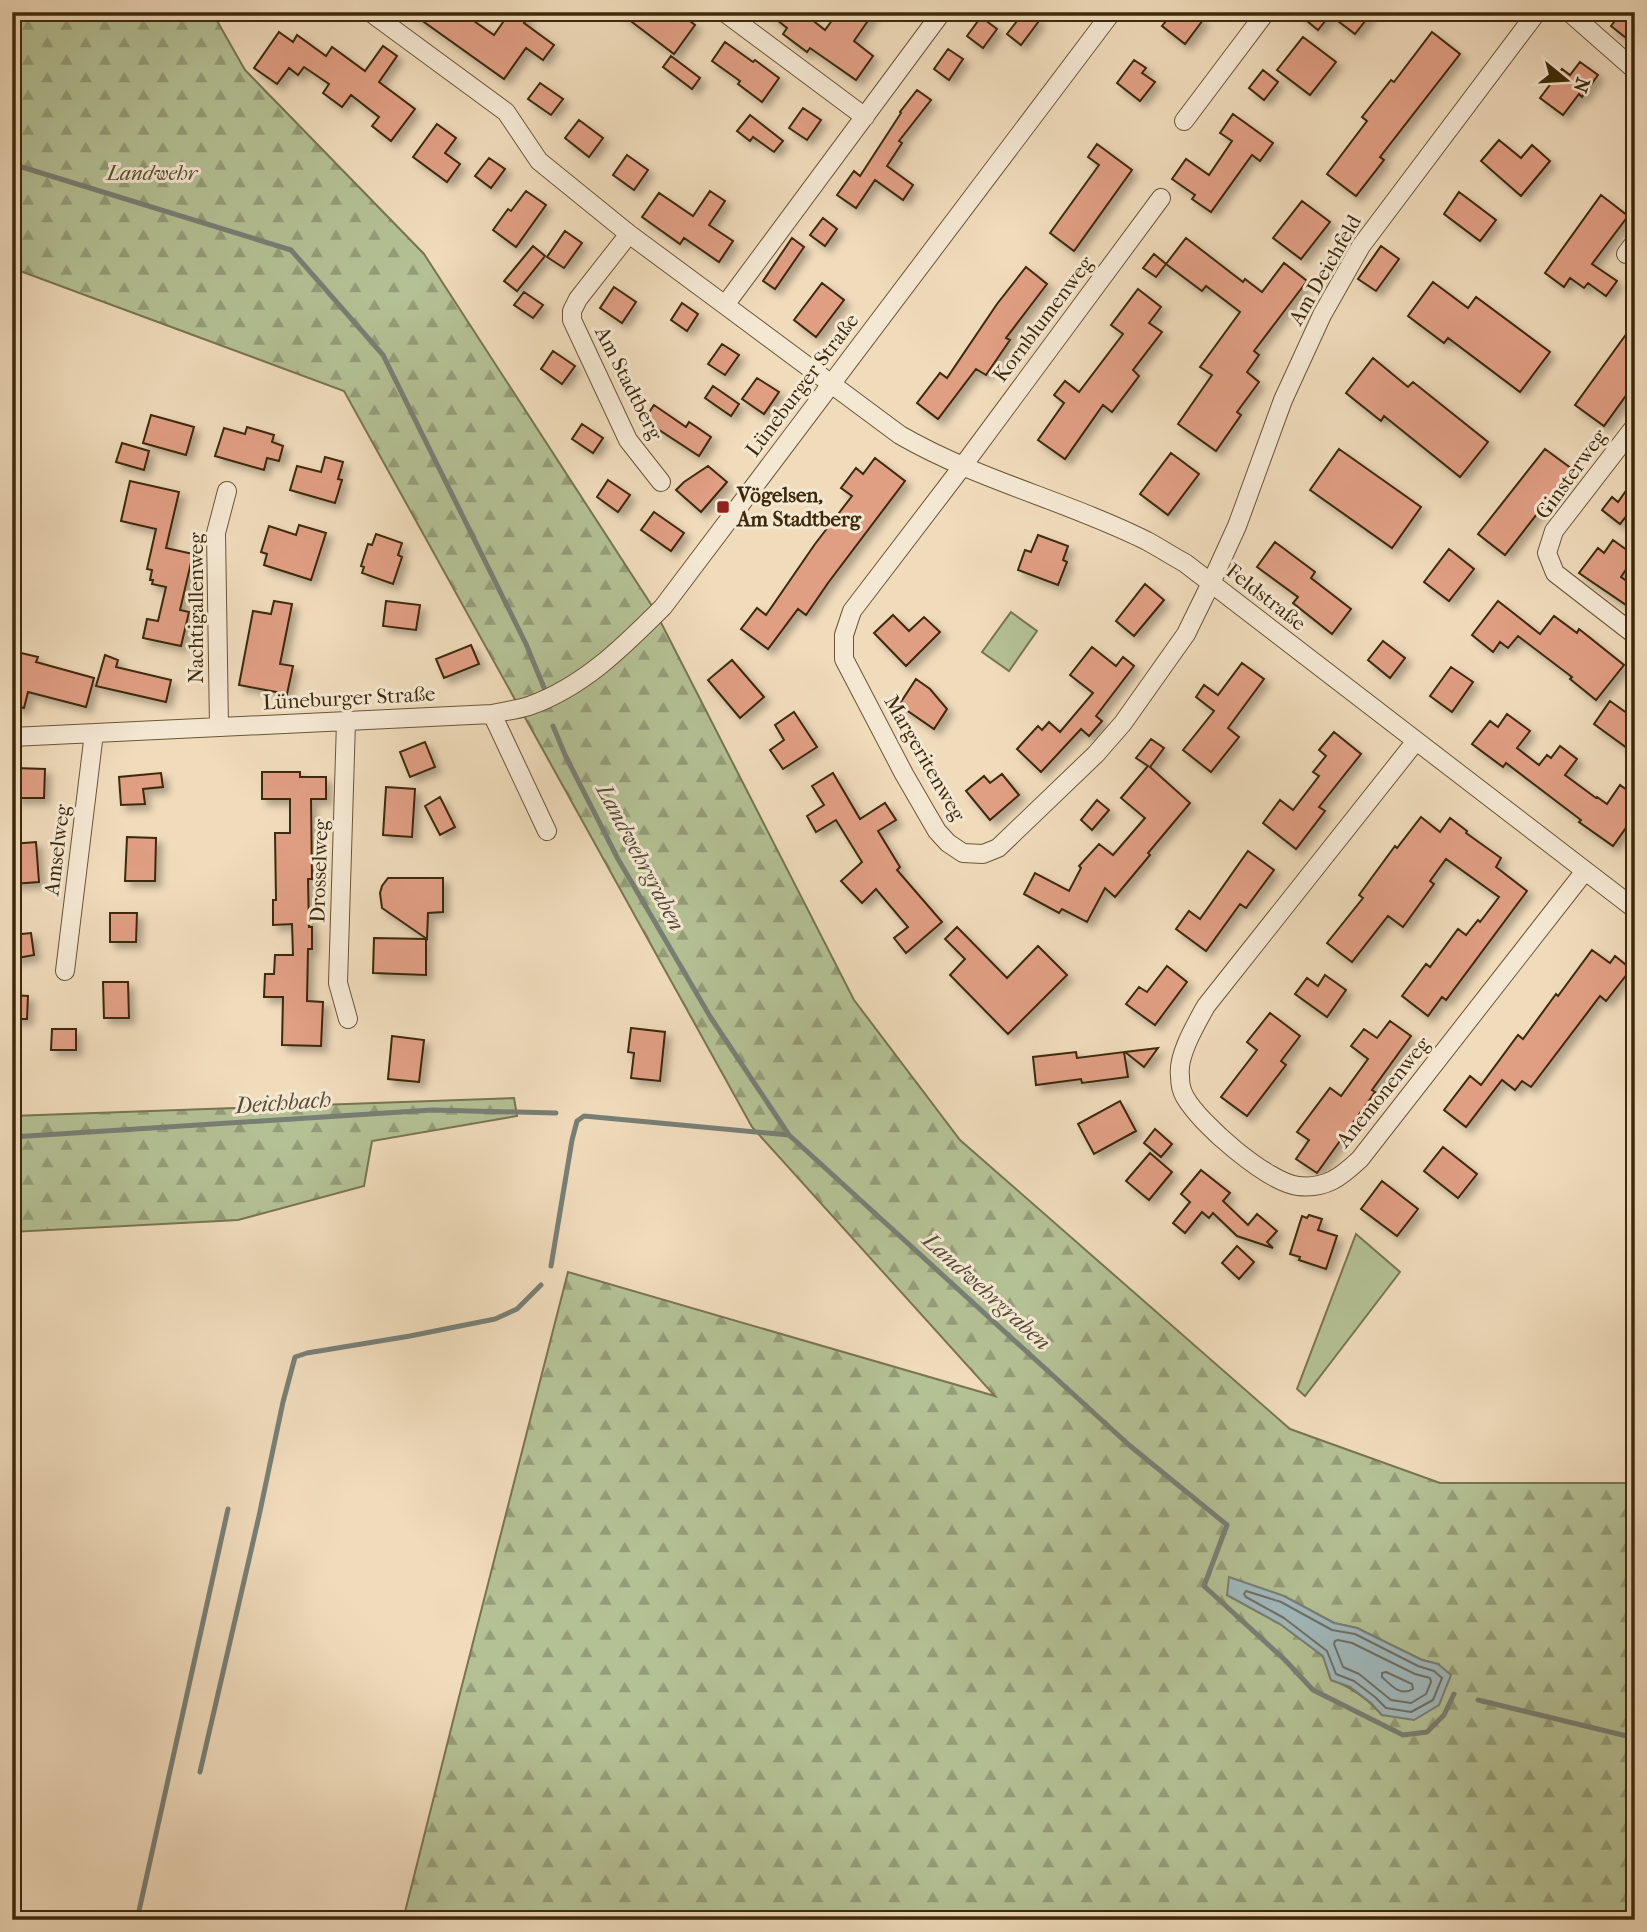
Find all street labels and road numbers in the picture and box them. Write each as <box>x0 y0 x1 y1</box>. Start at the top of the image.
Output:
street label: Am Deichfeld <box>1283 210 1366 330</box>
street label: Kornblumenweg <box>988 251 1099 387</box>
street label: Lüneburger Straße <box>741 309 863 461</box>
street label: Am Stadtberg <box>590 321 668 444</box>
street label: Ginsterweg <box>1530 424 1612 523</box>
street label: Nachtigallenweg <box>184 532 208 683</box>
street label: Feldstraße <box>1221 558 1311 636</box>
street label: Lüneburger Straße <box>262 682 436 714</box>
street label: Margeritenweg <box>879 691 971 826</box>
street label: Amselweg <box>39 802 75 898</box>
street label: Drosselweg <box>305 818 333 923</box>
street label: Anemonenweg <box>1331 1031 1435 1153</box>

